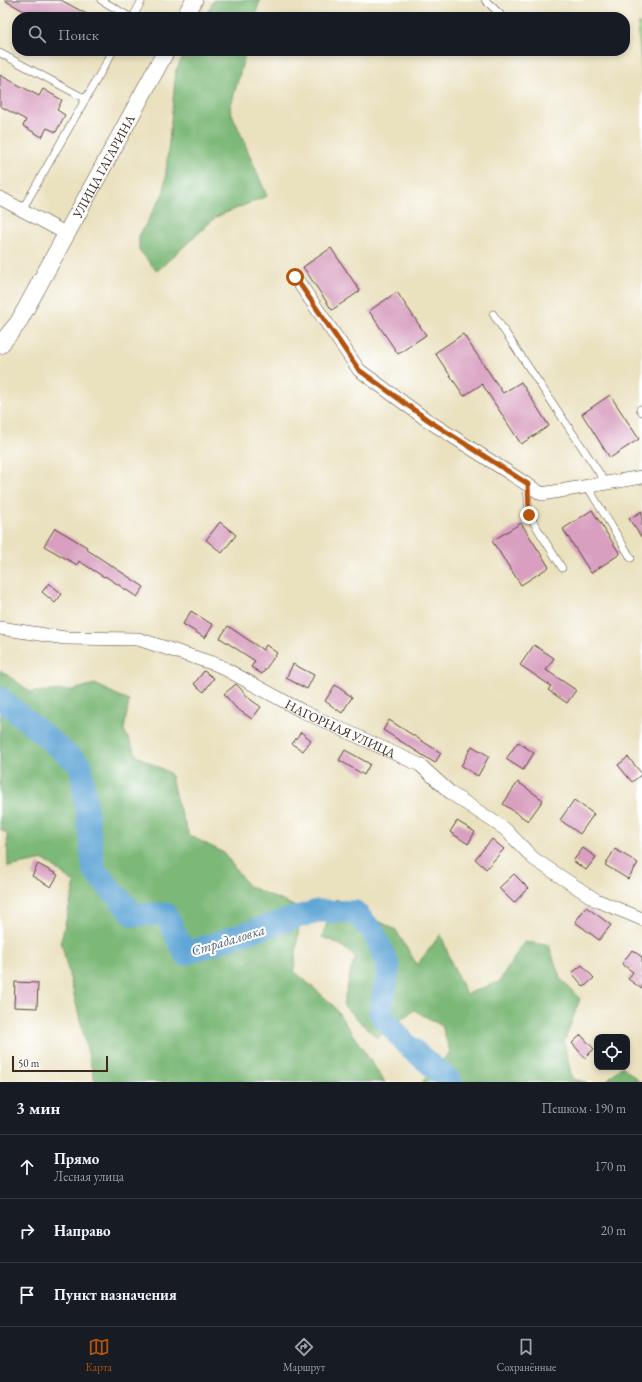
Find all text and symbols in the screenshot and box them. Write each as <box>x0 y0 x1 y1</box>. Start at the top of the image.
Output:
search box <box>12 12 630 56</box>
icon: search <box>26 23 48 45</box>
text: Поиск <box>58 25 99 44</box>
street label: УЛИЦА ГАГАРИНА <box>68 111 139 222</box>
route start <box>286 268 304 286</box>
route end <box>520 506 538 524</box>
street label: НАГОРНАЯ УЛИЦА <box>282 695 400 762</box>
water label: Страдаловка <box>189 920 267 960</box>
map controls <box>594 1034 630 1070</box>
button: locate <box>594 1034 630 1070</box>
scale bar <box>12 1054 108 1073</box>
text: 50 m <box>18 1056 39 1070</box>
text: 3 мин <box>16 1097 60 1119</box>
text: Пешком · 190 m <box>542 1100 626 1117</box>
text: Прямо <box>54 1149 99 1168</box>
icon: ahead <box>16 1156 38 1178</box>
text: 170 m <box>595 1158 626 1175</box>
text: Лесная улица <box>54 1168 124 1185</box>
icon: right <box>16 1220 38 1242</box>
text: Направо <box>54 1221 111 1240</box>
text: 20 m <box>601 1222 626 1239</box>
icon: arrive <box>16 1284 38 1306</box>
text: Пункт назначения <box>54 1285 177 1304</box>
tab: Карта <box>86 1336 112 1374</box>
tab: Маршрут <box>283 1336 325 1374</box>
tab: Сохранённые <box>496 1336 556 1374</box>

